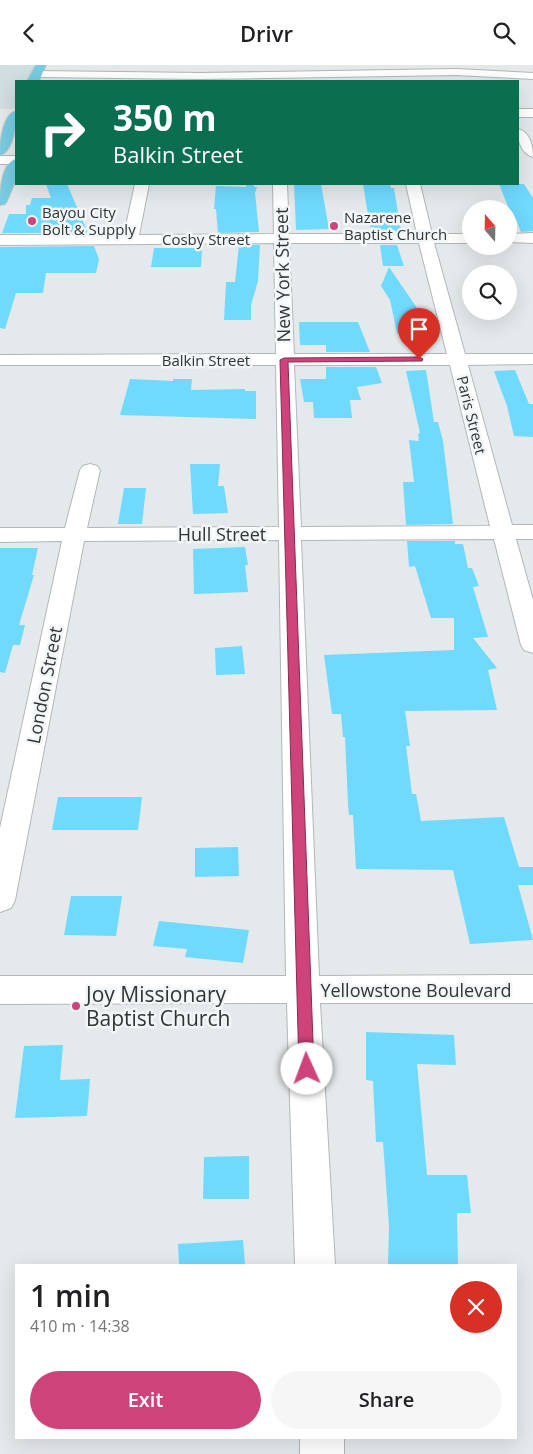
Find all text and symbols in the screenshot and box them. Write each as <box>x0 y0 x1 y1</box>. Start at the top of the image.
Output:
text: Drivr <box>240 18 293 48</box>
icon: back <box>15 19 43 47</box>
icon: search <box>490 19 518 47</box>
text: 350 m <box>113 94 217 141</box>
icon: right <box>30 100 95 165</box>
text: Balkin Street <box>113 139 243 169</box>
north arrow <box>462 200 518 255</box>
map controls <box>462 200 517 320</box>
place label: Bayou City Bolt & Supply <box>42 202 136 239</box>
street label: New York Street <box>269 207 295 343</box>
place label: Nazarene Baptist Church <box>344 207 447 244</box>
marker: Bayou City Bolt & Supply <box>26 215 38 227</box>
marker: Nazarene Baptist Church <box>328 220 340 232</box>
street label: Cosby Street <box>162 229 250 249</box>
button: search <box>462 265 517 320</box>
pin <box>398 308 440 359</box>
icon: arrive <box>405 315 433 343</box>
street label: Balkin Street <box>162 350 250 370</box>
street label: Paris Street <box>453 374 491 456</box>
street label: Hull Street <box>178 522 266 546</box>
street label: London Street <box>21 624 67 746</box>
street label: Yellowstone Boulevard <box>320 978 512 1002</box>
place label: Joy Missionary Baptist Church <box>84 980 230 1032</box>
marker: Joy Missionary Baptist Church <box>70 1000 82 1012</box>
position arrow <box>280 1042 332 1094</box>
text: 1 min <box>30 1275 111 1316</box>
button: close <box>450 1281 502 1333</box>
text: 410 m · 14:38 <box>30 1315 130 1337</box>
button: Exit <box>30 1371 261 1429</box>
button: Share <box>271 1371 502 1429</box>

